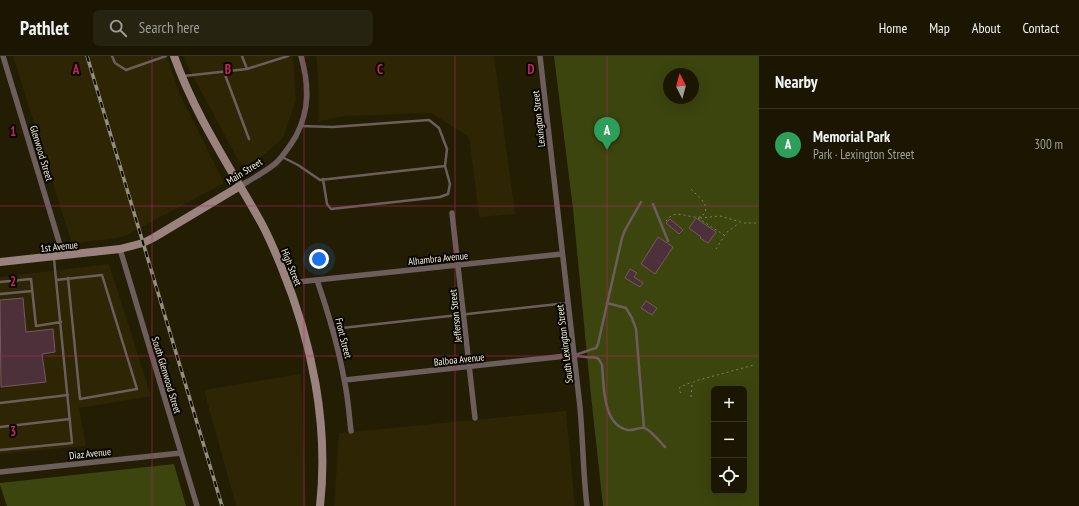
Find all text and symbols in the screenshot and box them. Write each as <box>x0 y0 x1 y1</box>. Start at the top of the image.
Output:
search box <box>93 10 373 46</box>
text: Pathlet <box>20 16 69 40</box>
icon: search <box>107 17 129 39</box>
text: Search here <box>139 18 200 37</box>
text: Home <box>879 19 907 37</box>
text: Map <box>929 19 950 37</box>
text: About <box>972 19 1001 37</box>
text: Contact <box>1023 19 1059 37</box>
text: A <box>72 61 80 78</box>
text: B <box>225 61 231 78</box>
text: C <box>377 61 383 78</box>
text: D <box>528 61 535 78</box>
north arrow <box>663 68 699 104</box>
text: Nearby <box>775 71 818 93</box>
street label: Lexington Street <box>529 90 548 148</box>
pin: A <box>594 117 620 150</box>
text: 1 <box>10 123 16 140</box>
street label: Glenwood Street <box>27 124 56 183</box>
text: Memorial Park <box>813 127 890 146</box>
text: A <box>785 136 791 153</box>
text: 300 m <box>1034 136 1063 153</box>
text: Park · Lexington Street <box>813 146 914 163</box>
street label: Main Street <box>224 155 265 187</box>
street label: 1st Avenue <box>40 238 79 255</box>
street label: High Street <box>278 247 305 288</box>
your location <box>309 249 329 269</box>
street label: Alhambra Avenue <box>407 249 469 268</box>
text: 2 <box>10 273 16 290</box>
street label: Jefferson Street <box>446 288 465 344</box>
street label: South Lexington Street <box>553 304 576 384</box>
street label: Front Street <box>332 317 355 360</box>
street label: South Glenwood Street <box>149 335 184 415</box>
street label: Balboa Avenue <box>433 350 485 369</box>
map controls <box>711 386 747 494</box>
button: + <box>711 386 747 422</box>
button: − <box>711 422 747 458</box>
text: 3 <box>10 423 16 440</box>
street label: Diaz Avenue <box>69 445 112 462</box>
button: locate <box>711 458 747 494</box>

